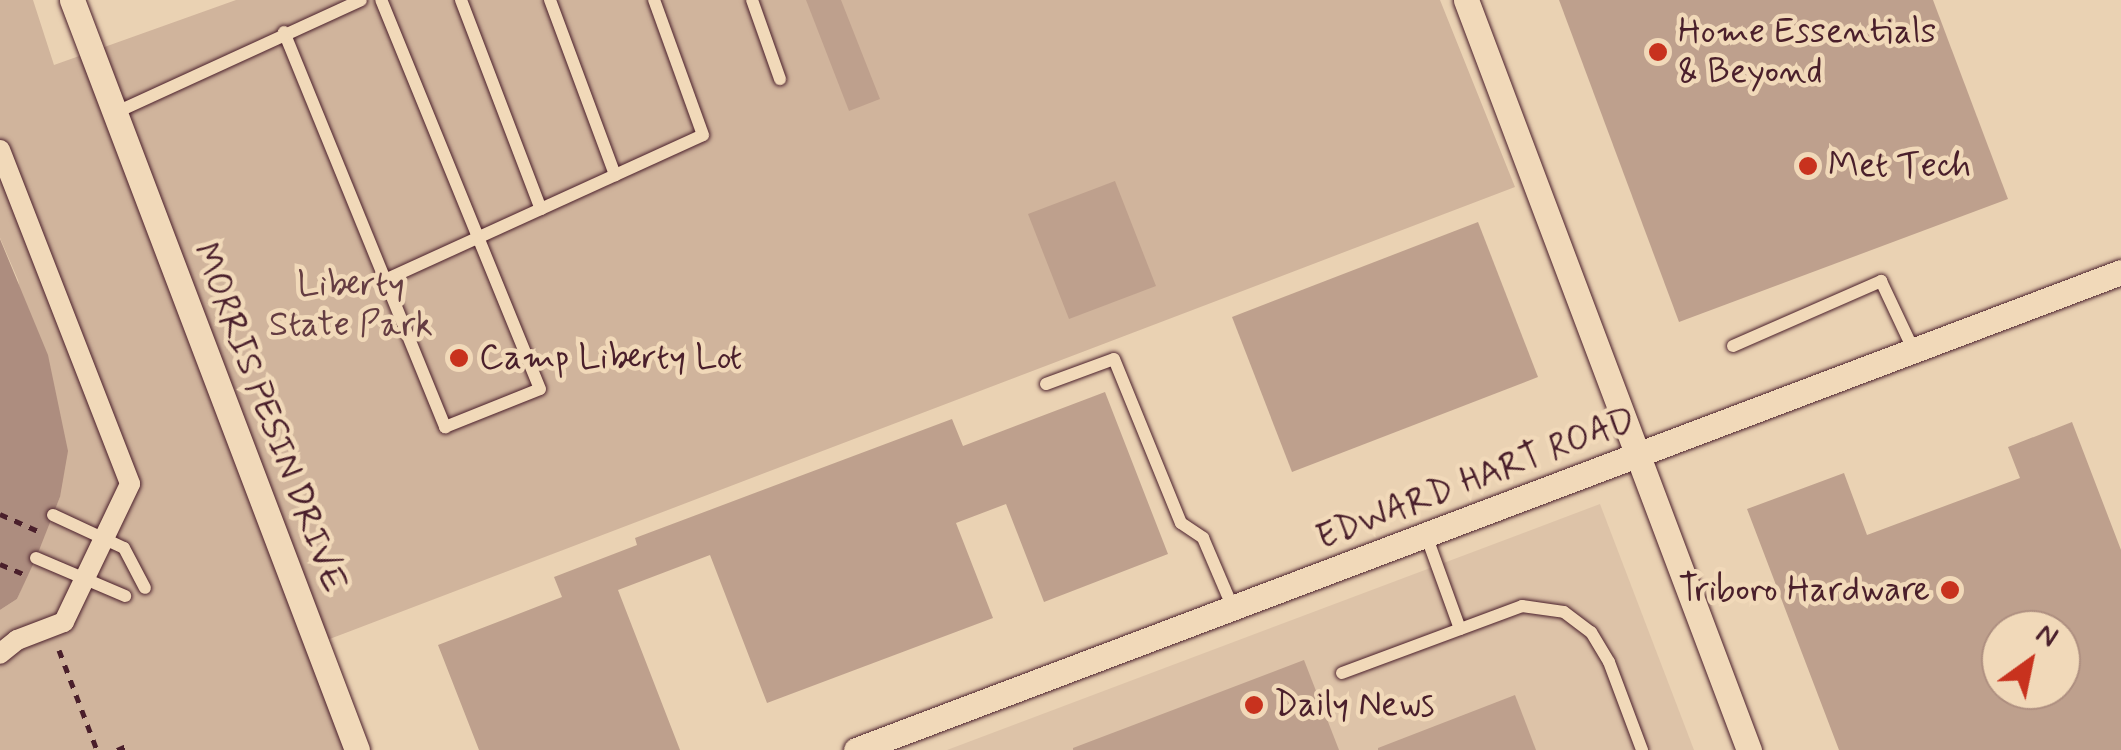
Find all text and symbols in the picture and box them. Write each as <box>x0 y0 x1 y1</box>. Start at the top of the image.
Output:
place label: Home Essentials & Beyond <box>1678 11 1935 93</box>
marker: Home Essentials & Beyond <box>1647 41 1669 63</box>
place label: Met Tech <box>1828 145 1963 187</box>
marker: Met Tech <box>1797 155 1819 177</box>
street label: MORRIS PESIN DRIVE <box>183 237 355 599</box>
park label: Liberty State Park <box>271 264 431 346</box>
place label: Camp Liberty Lot <box>479 337 742 379</box>
marker: Camp Liberty Lot <box>448 347 470 369</box>
street label: EDWARD HART ROAD <box>1310 398 1642 560</box>
place label: Triboro Hardware <box>1678 569 1930 611</box>
marker: Triboro Hardware <box>1939 579 1961 601</box>
north arrow <box>1981 610 2081 710</box>
text: N <box>2029 616 2064 657</box>
place label: Daily News <box>1274 684 1435 726</box>
marker: Daily News <box>1243 694 1265 716</box>

